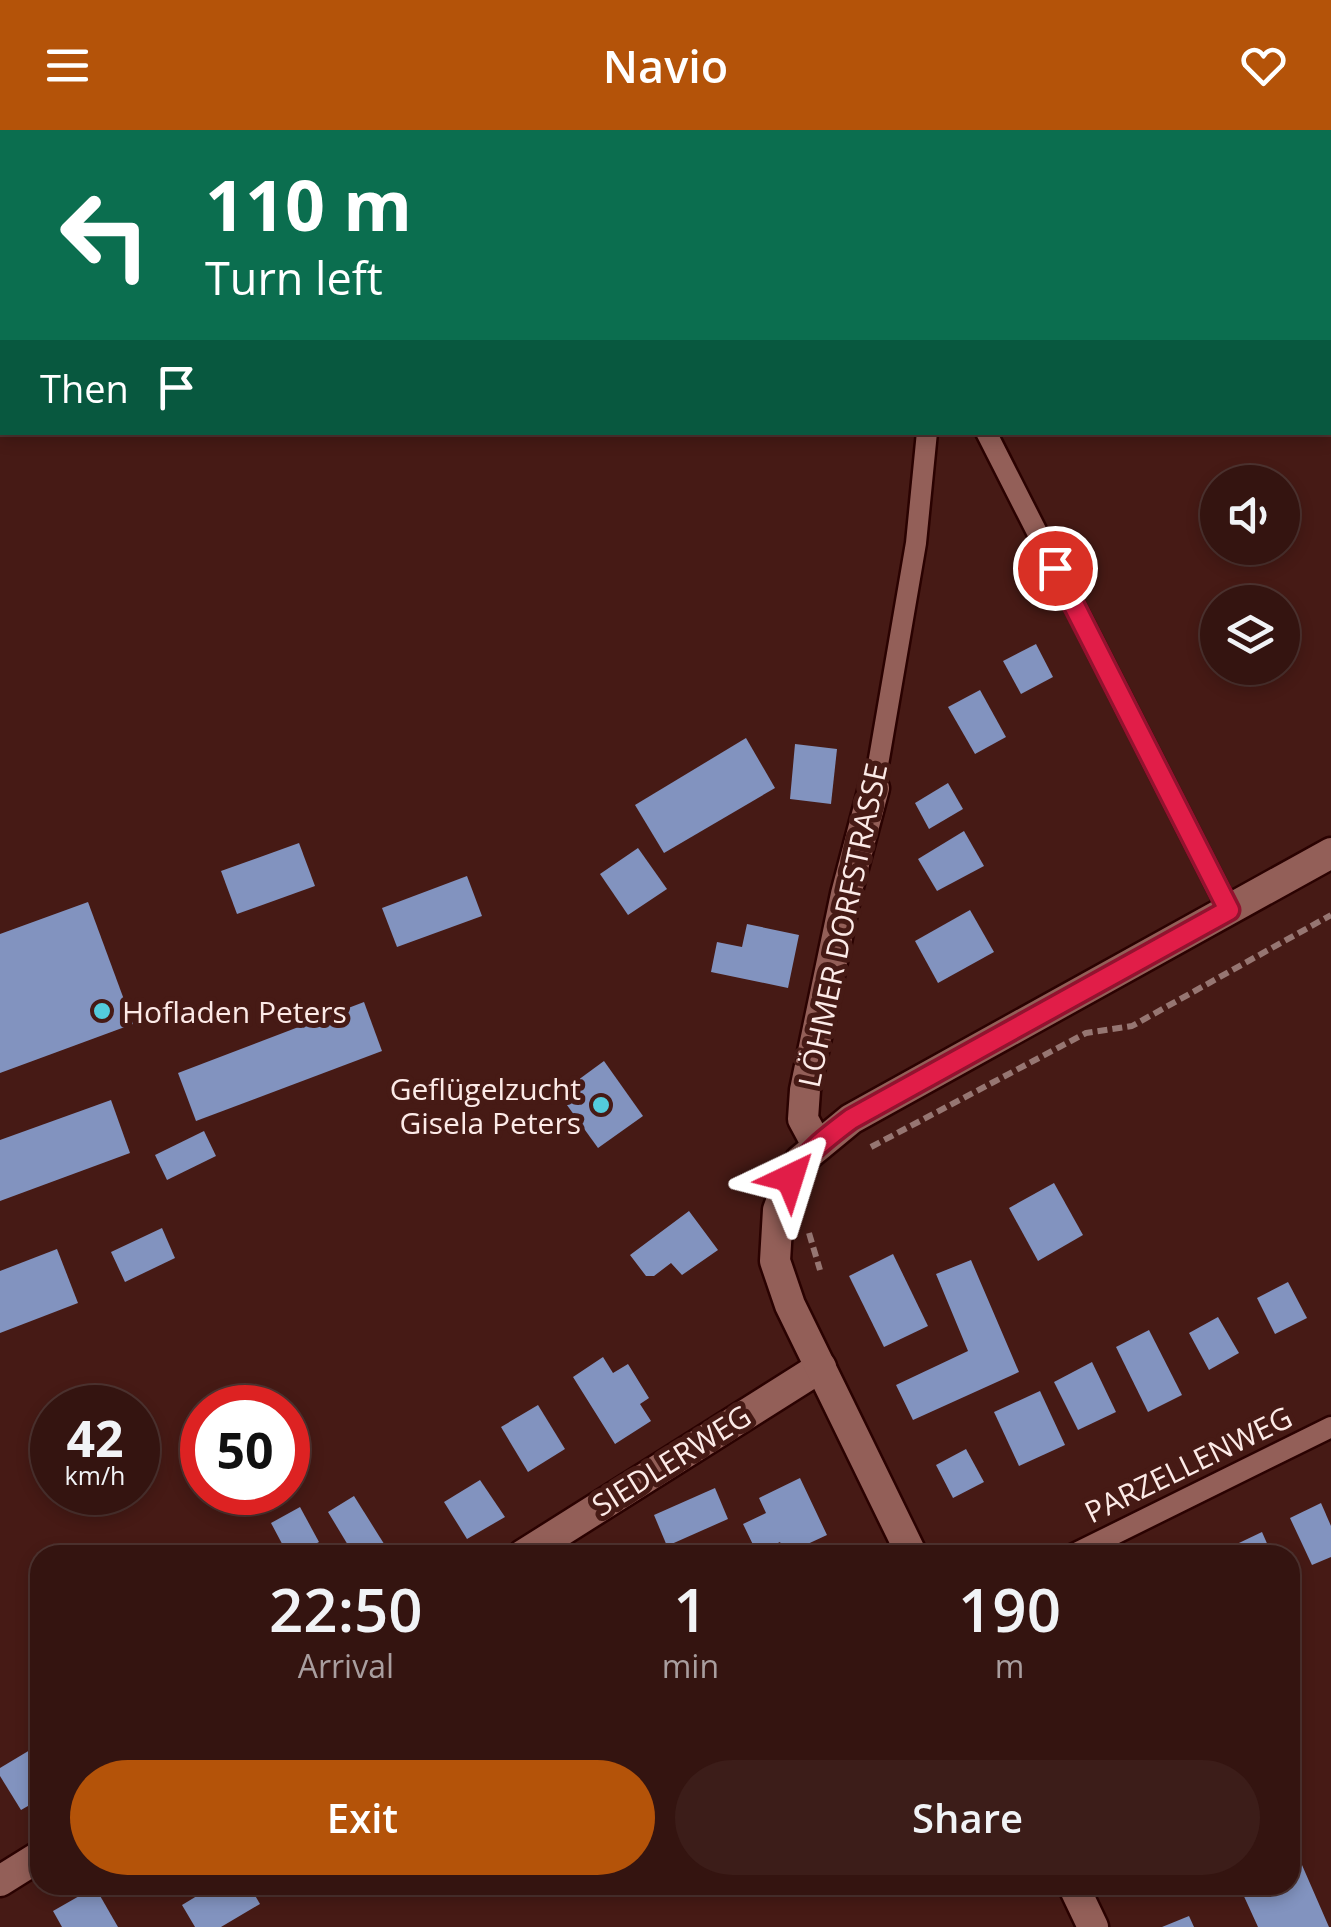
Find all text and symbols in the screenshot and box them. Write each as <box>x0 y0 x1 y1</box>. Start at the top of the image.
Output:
text: Navio <box>603 35 728 96</box>
icon: menu <box>40 38 95 93</box>
icon: heart <box>1236 38 1291 93</box>
text: 110 m <box>205 156 412 252</box>
icon: left <box>40 170 170 300</box>
text: Turn left <box>205 247 383 308</box>
icon: arrive <box>149 360 204 415</box>
text: Then <box>40 362 129 414</box>
map controls <box>1200 465 1300 685</box>
button: sound <box>1200 465 1300 565</box>
pin <box>1013 526 1098 611</box>
icon: arrive <box>1028 541 1083 596</box>
button: layers <box>1200 585 1300 685</box>
street label: LÖHMER DORFSTRASSE <box>788 759 896 1091</box>
place label: Hofladen Peters <box>122 991 347 1032</box>
marker: Hofladen Peters <box>91 1000 113 1022</box>
place label: Geflügelzucht Gisela Peters <box>390 1068 581 1143</box>
marker: Geflügelzucht Gisela Peters <box>590 1094 612 1116</box>
position arrow <box>738 1126 842 1230</box>
speed limit sign: 50 <box>180 1385 310 1515</box>
street label: SIEDLERWEG <box>584 1395 758 1525</box>
street label: PARZELLENWEG <box>1077 1396 1299 1532</box>
text: 42 <box>66 1404 124 1472</box>
text: km/h <box>65 1458 125 1492</box>
text: 22:50 <box>269 1568 423 1650</box>
text: 1 <box>673 1568 708 1650</box>
text: 190 <box>958 1568 1061 1650</box>
text: Arrival <box>298 1644 394 1687</box>
text: min <box>662 1644 719 1687</box>
text: m <box>995 1644 1024 1687</box>
button: Exit <box>70 1760 655 1875</box>
button: Share <box>675 1760 1260 1875</box>

